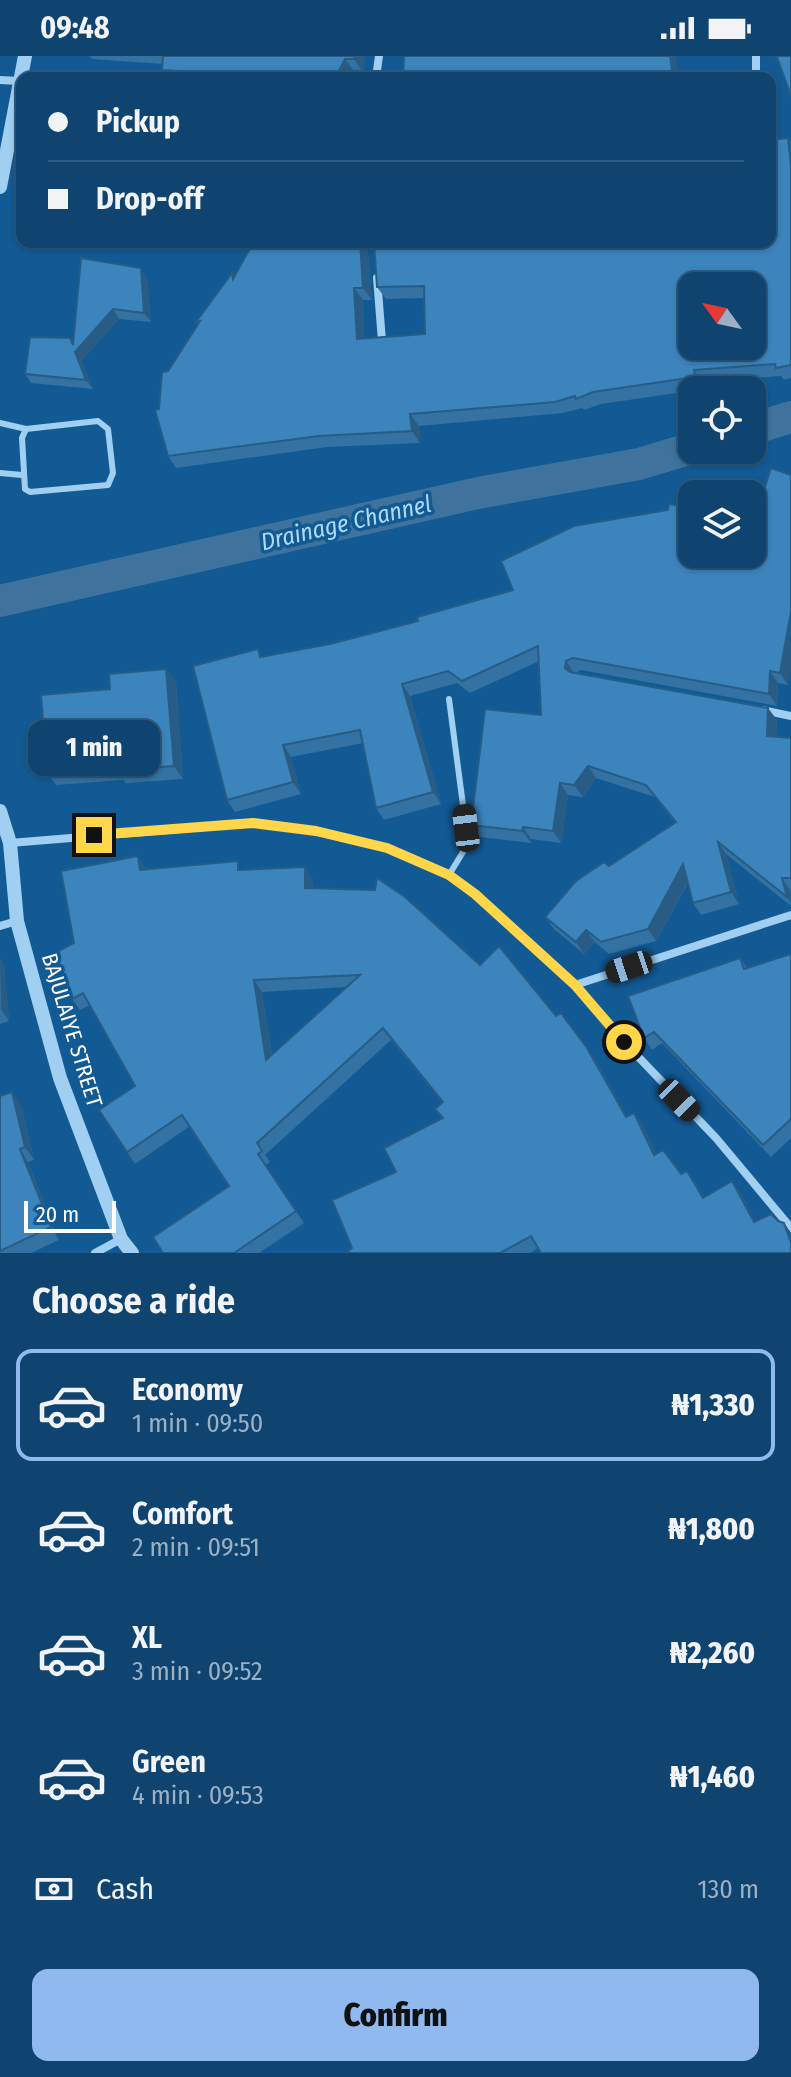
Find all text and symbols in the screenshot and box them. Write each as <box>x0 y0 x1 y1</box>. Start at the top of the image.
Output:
text: 09:48 <box>40 10 110 46</box>
text: Pickup <box>96 104 180 140</box>
text: Drop-off <box>96 181 203 217</box>
north arrow <box>678 272 766 360</box>
map controls <box>678 272 766 568</box>
button: locate <box>678 376 766 464</box>
button: layers <box>678 480 766 568</box>
water label: Drainage Channel <box>258 490 434 556</box>
callout: 1 min <box>28 719 160 775</box>
text: 1 min <box>66 732 122 763</box>
car <box>451 803 481 853</box>
route end <box>76 817 112 853</box>
car <box>602 948 656 986</box>
street label: BAJULAIYE STREET <box>36 950 108 1111</box>
route start <box>606 1024 642 1060</box>
car <box>654 1074 704 1126</box>
scale bar <box>24 1197 116 1233</box>
text: 20 m <box>36 1201 79 1228</box>
text: Choose a ride <box>32 1279 235 1323</box>
icon: car <box>36 1369 108 1441</box>
text: Economy <box>132 1372 243 1408</box>
text: ₦1,330 <box>672 1387 755 1423</box>
text: 1 min · 09:50 <box>132 1408 263 1439</box>
icon: car <box>36 1493 108 1565</box>
text: Comfort <box>132 1496 233 1532</box>
text: ₦1,800 <box>668 1511 755 1547</box>
text: 2 min · 09:51 <box>132 1532 260 1563</box>
icon: car <box>36 1617 108 1689</box>
text: XL <box>132 1620 162 1656</box>
text: ₦2,260 <box>670 1635 755 1671</box>
text: 3 min · 09:52 <box>132 1656 263 1687</box>
icon: car <box>36 1741 108 1813</box>
text: Green <box>132 1744 206 1780</box>
text: ₦1,460 <box>670 1759 755 1795</box>
text: 4 min · 09:53 <box>132 1780 264 1811</box>
icon: cash <box>32 1867 76 1911</box>
text: Cash <box>96 1871 154 1907</box>
text: 130 m <box>697 1874 759 1905</box>
button: Confirm <box>32 1969 759 2061</box>

